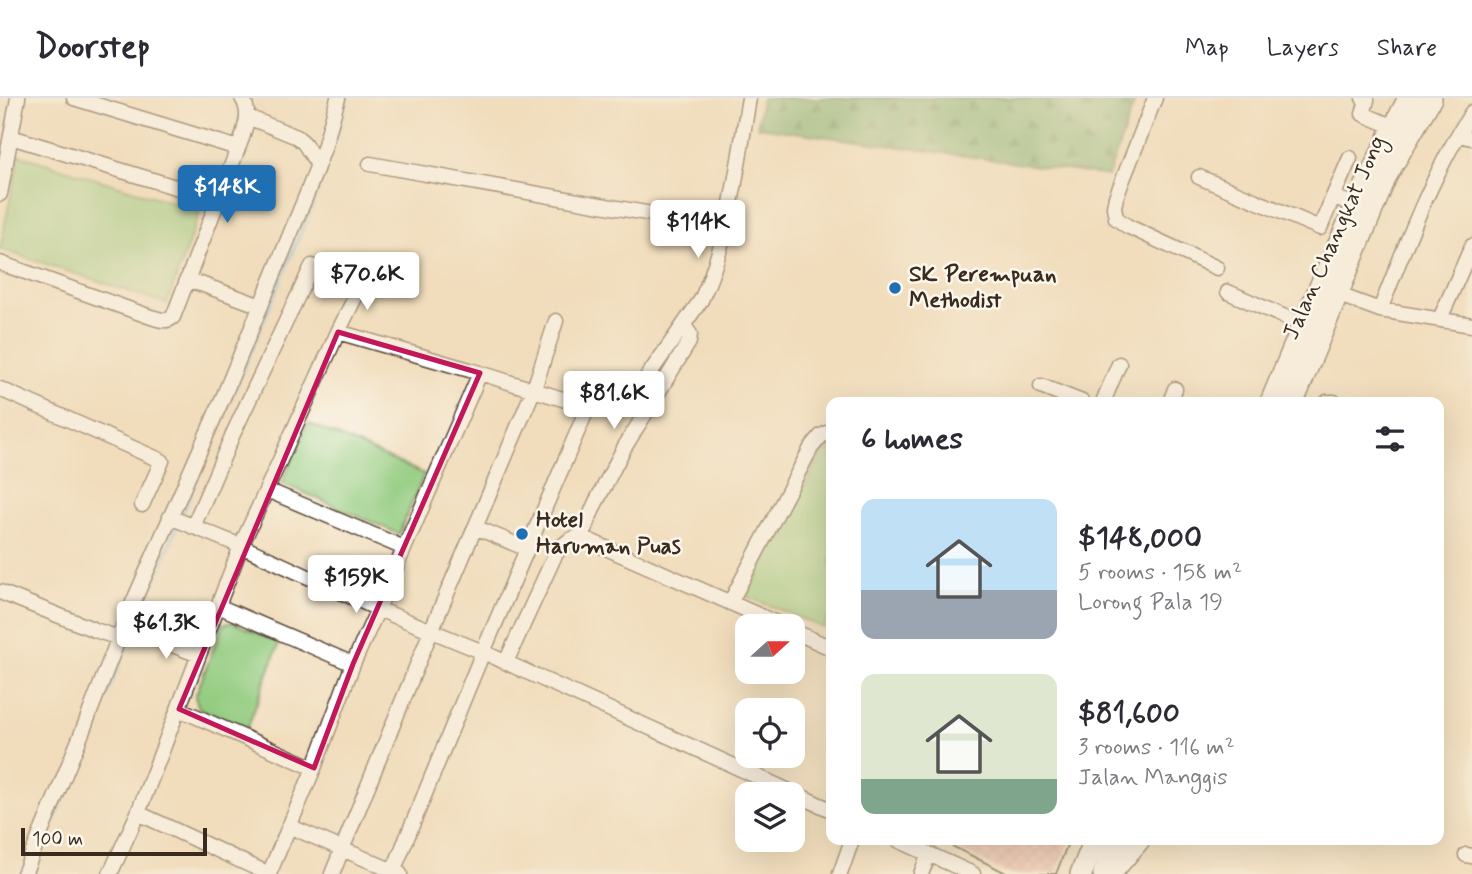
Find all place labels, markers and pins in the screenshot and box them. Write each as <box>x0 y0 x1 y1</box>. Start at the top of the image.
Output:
pin: $148K <box>178 166 276 225</box>
pin: $114K <box>649 200 747 260</box>
pin: $70.6K <box>310 252 424 312</box>
place label: SK Perempuan Methodist <box>909 260 1057 316</box>
marker: SK Perempuan Methodist <box>887 280 903 296</box>
pin: $81.6K <box>557 372 671 431</box>
place label: Hotel Haruman Puas <box>536 506 681 562</box>
marker: Hotel Haruman Puas <box>514 526 530 542</box>
pin: $159K <box>307 556 405 615</box>
pin: $61.3K <box>109 602 223 661</box>

